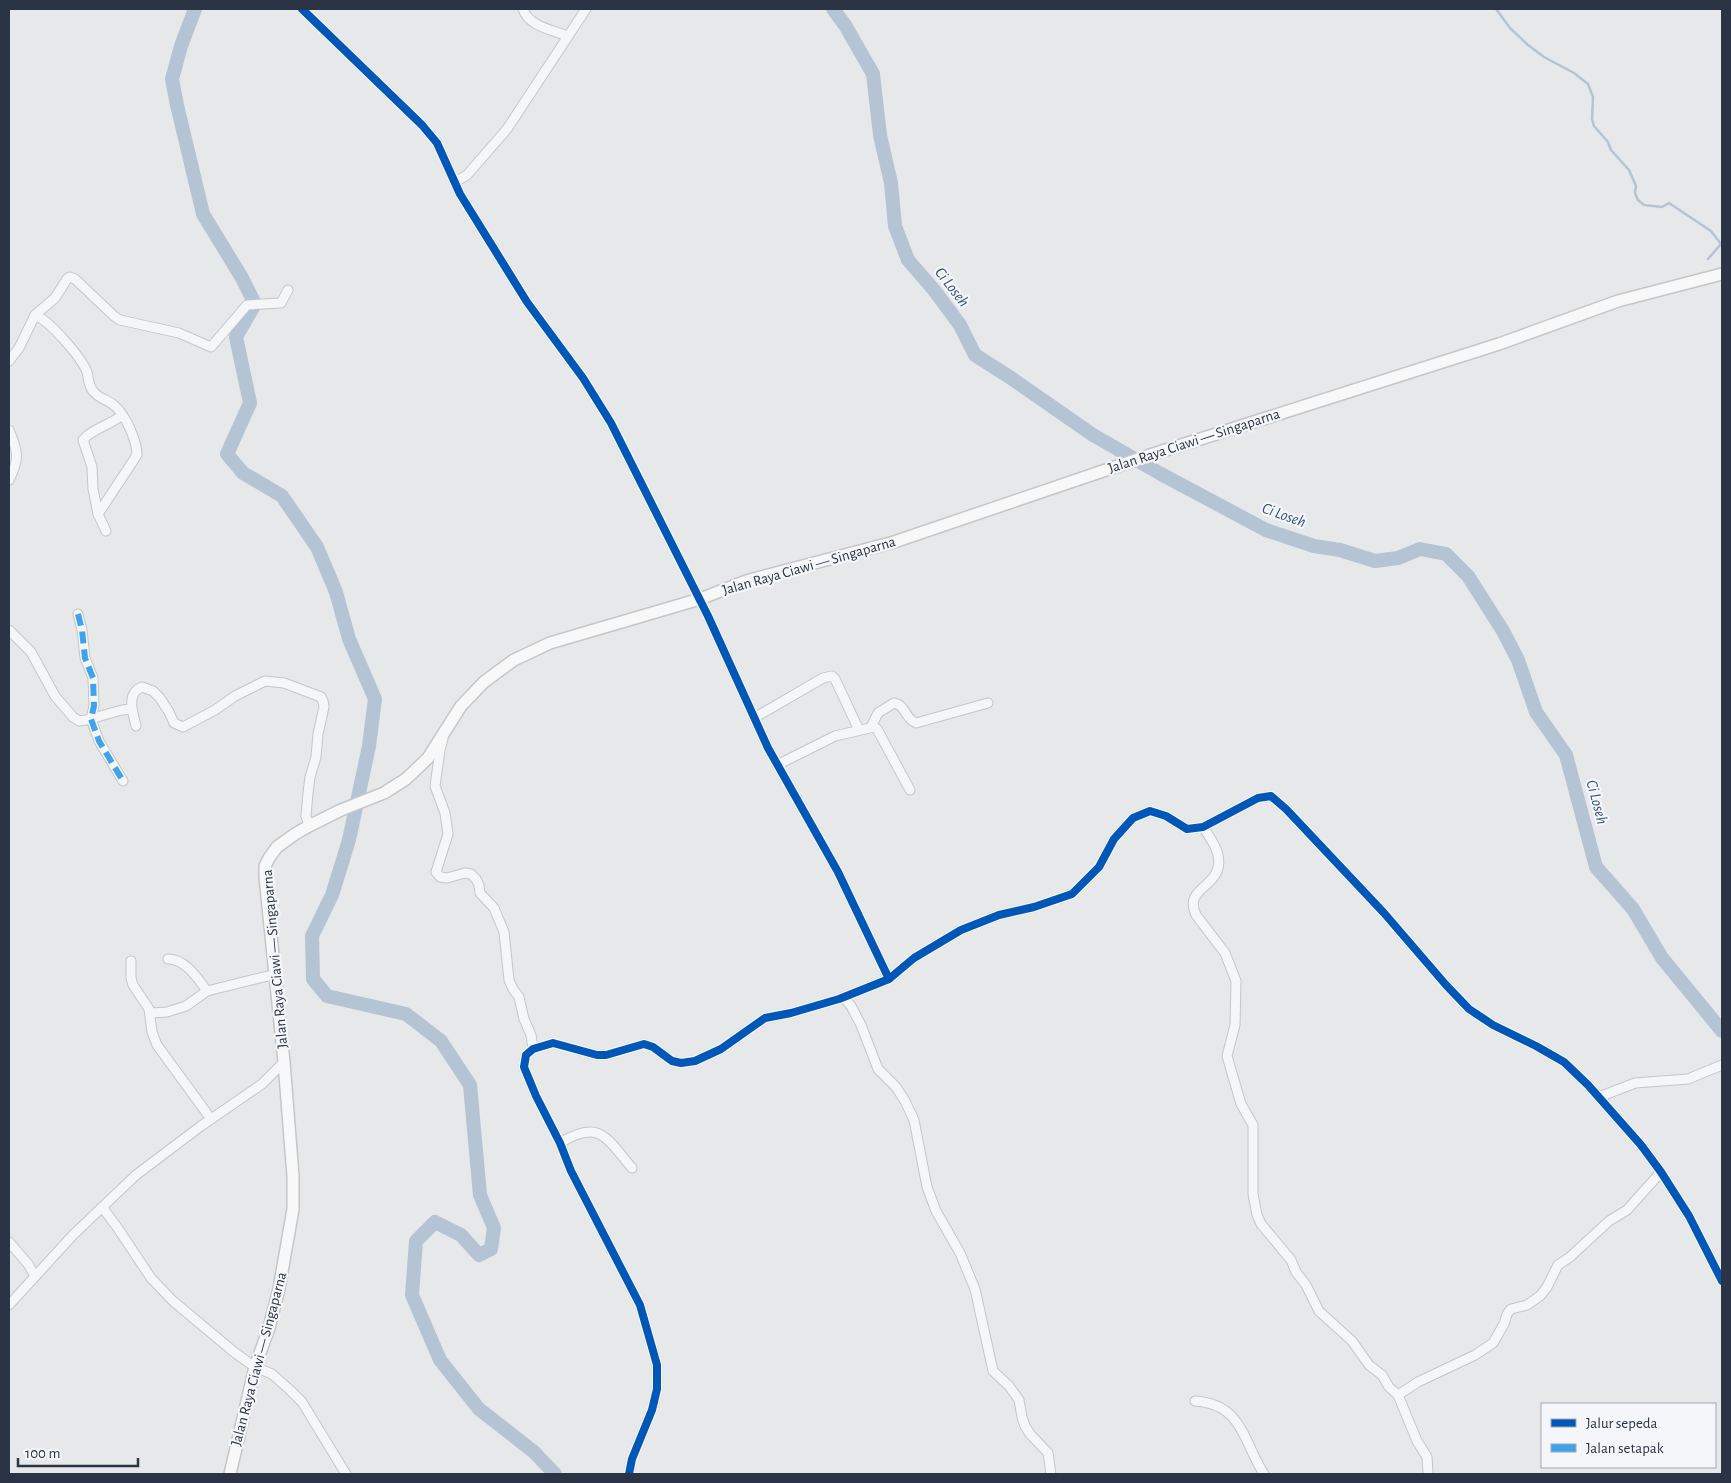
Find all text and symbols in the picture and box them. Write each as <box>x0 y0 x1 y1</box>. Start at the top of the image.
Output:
water label: Ci Loseh <box>932 264 972 310</box>
street label: Jalan Raya Ciawi — Singaparna <box>1106 406 1282 476</box>
water label: Ci Loseh <box>1260 500 1308 530</box>
street label: Jalan Raya Ciawi — Singaparna <box>721 534 897 598</box>
water label: Ci Loseh <box>1583 778 1611 826</box>
street label: Jalan Raya Ciawi — Singaparna <box>260 869 290 1049</box>
street label: Jalan Raya Ciawi — Singaparna <box>229 1270 289 1448</box>
legend <box>1541 1403 1716 1468</box>
text: Jalur sepeda <box>1586 1416 1658 1431</box>
scale bar <box>18 1436 138 1468</box>
text: Jalan setapak <box>1586 1441 1664 1456</box>
text: 100 m <box>25 1446 60 1461</box>

